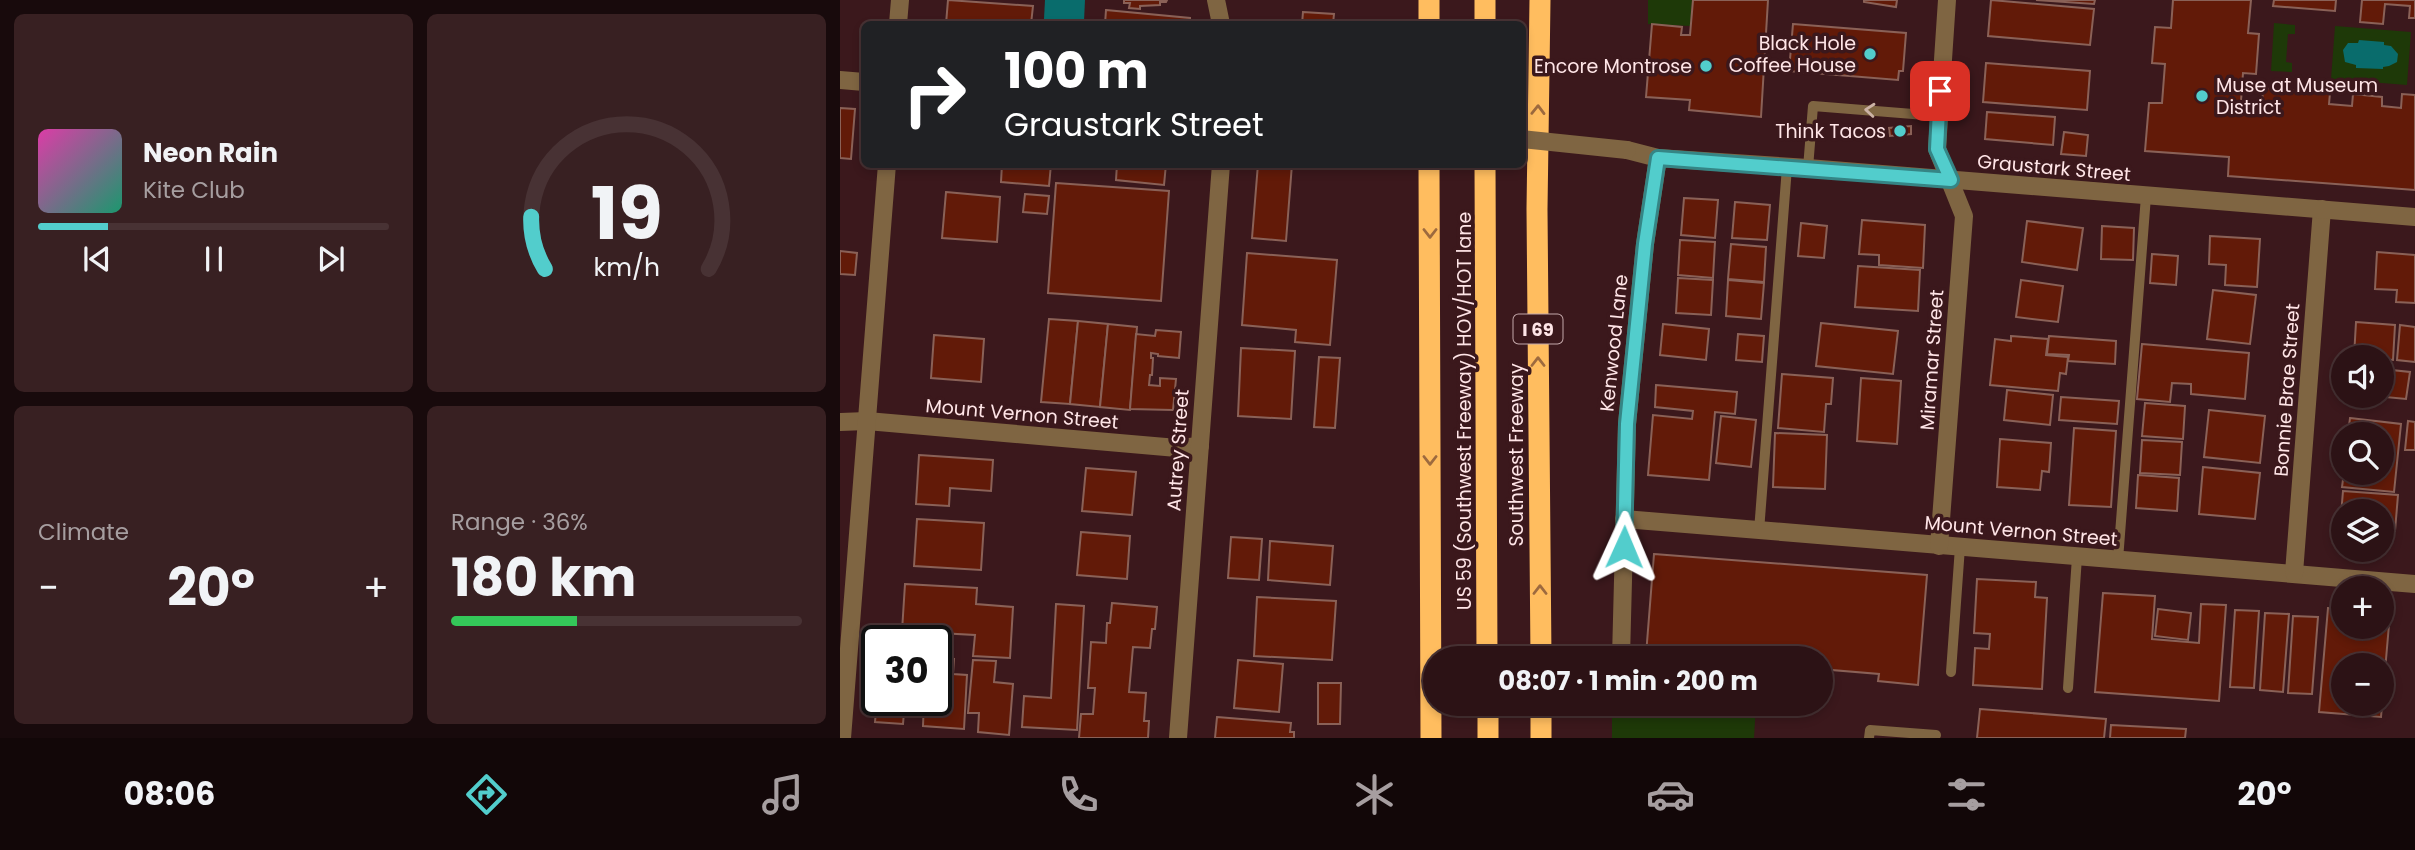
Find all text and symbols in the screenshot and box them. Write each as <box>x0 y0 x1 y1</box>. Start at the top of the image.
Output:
place label: Black Hole Coffee House <box>1729 30 1856 79</box>
text: 100 m <box>1004 37 1149 105</box>
marker: Black Hole Coffee House <box>1862 46 1878 62</box>
icon: right <box>889 49 980 140</box>
place label: Encore Montrose <box>1534 53 1692 80</box>
marker: Encore Montrose <box>1698 58 1714 74</box>
pin <box>1910 61 1970 121</box>
icon: arrive <box>1921 72 1959 110</box>
place label: Muse at Museum District <box>2216 72 2378 121</box>
marker: Muse at Museum District <box>2194 88 2210 104</box>
text: Graustark Street <box>1004 102 1264 147</box>
one-way arrow <box>1864 103 1875 118</box>
one-way arrow <box>1531 105 1546 116</box>
place label: Think Tacos <box>1775 118 1886 145</box>
marker: Think Tacos <box>1892 123 1908 139</box>
text: Neon Rain <box>143 135 278 171</box>
street label: Graustark Street <box>1976 148 2132 188</box>
text: 19 <box>590 164 663 265</box>
text: Kite Club <box>143 174 245 206</box>
street label: US 59 (Southwest Freeway) HOV/HOT lane <box>1451 212 1478 610</box>
one-way arrow <box>1422 228 1438 238</box>
icon: previous <box>78 240 116 278</box>
icon: pause <box>195 240 233 278</box>
icon: next <box>312 240 350 278</box>
text: km/h <box>593 250 660 285</box>
street label: Kenwood Lane <box>1593 273 1635 413</box>
street label: Miramar Street <box>1914 289 1950 431</box>
street label: Bonnie Brae Street <box>2267 302 2307 478</box>
road number: I 69 <box>1514 314 1562 344</box>
map controls <box>2331 345 2394 716</box>
button: sound <box>2331 345 2394 408</box>
one-way arrow <box>1530 357 1546 367</box>
street label: Southwest Freeway <box>1503 363 1530 547</box>
street label: Autrey Street <box>1160 388 1196 512</box>
street label: Mount Vernon Street <box>924 392 1120 436</box>
button: search <box>2331 422 2394 485</box>
one-way arrow <box>1422 455 1438 466</box>
button: layers <box>2331 499 2394 562</box>
text: Range · 36% <box>451 506 588 538</box>
street label: Mount Vernon Street <box>1923 509 2119 553</box>
position arrow <box>1587 510 1661 584</box>
text: Climate <box>38 516 129 548</box>
text: 180 km <box>451 541 636 614</box>
text: 20° <box>167 551 255 624</box>
text: − <box>38 561 59 614</box>
text: + <box>363 561 389 614</box>
button: + <box>2331 576 2394 639</box>
one-way arrow <box>1532 584 1548 595</box>
speed limit sign: 30 <box>861 625 952 716</box>
button: − <box>2331 653 2394 716</box>
text: 08:07 · 1 min · 200 m <box>1498 663 1758 699</box>
icon: directions <box>462 770 511 819</box>
icon: music <box>758 770 807 819</box>
icon: phone <box>1054 770 1103 819</box>
icon: climate <box>1350 770 1399 819</box>
icon: car <box>1646 770 1695 819</box>
icon: filters <box>1942 770 1991 819</box>
text: 08:06 <box>123 771 215 816</box>
text: 20° <box>2238 771 2291 816</box>

